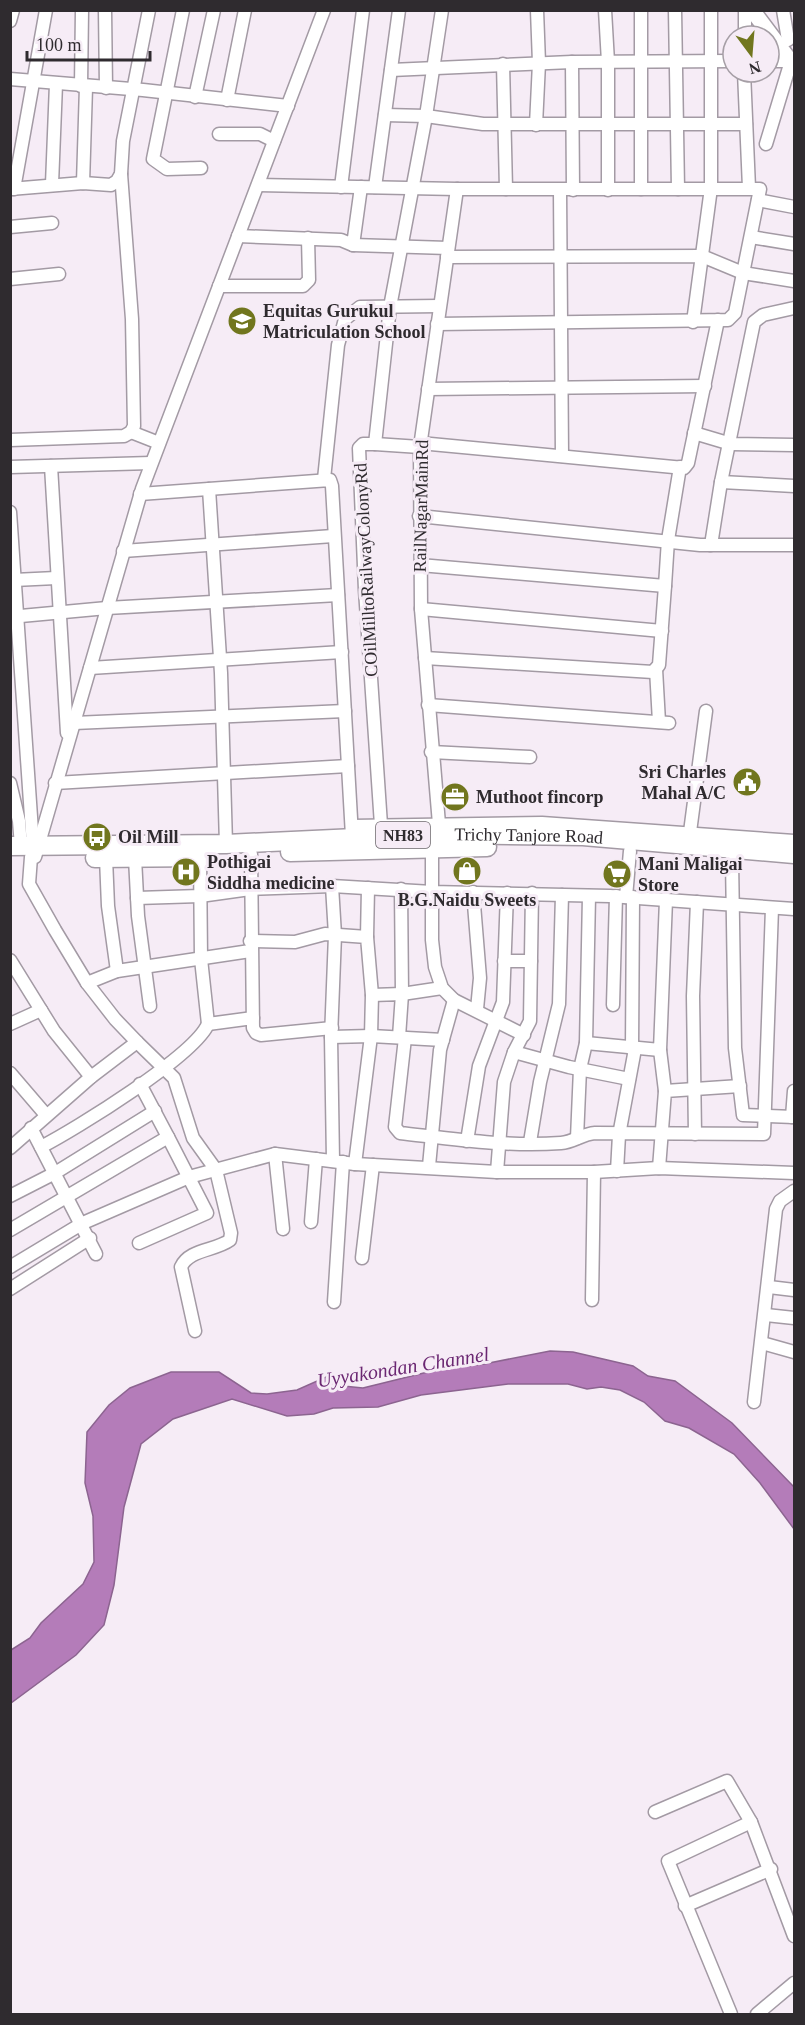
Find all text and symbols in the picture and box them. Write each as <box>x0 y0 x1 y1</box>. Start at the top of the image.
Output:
scale bar <box>27 24 150 62</box>
north arrow <box>721 24 781 84</box>
text: 100 m <box>36 35 82 55</box>
text: N <box>747 58 763 78</box>
place label: Equitas Gurukul Matriculation School <box>263 301 426 342</box>
school or university icon: Equitas Gurukul Matriculation School <box>226 305 258 337</box>
street label: RailNagarMainRd <box>410 439 432 573</box>
street label: COilMilltoRailwayColonyRd <box>350 463 382 677</box>
place label: Sri Charles Mahal A/C <box>639 762 726 803</box>
public building icon: Sri Charles Mahal A/C <box>731 766 763 798</box>
office icon: Muthoot fincorp <box>439 781 471 813</box>
place label: Muthoot fincorp <box>476 787 604 807</box>
bus stop icon: Oil Mill <box>81 821 113 853</box>
road number: NH83 <box>376 822 430 848</box>
street label: Trichy Tanjore Road <box>454 824 604 848</box>
place label: Oil Mill <box>118 827 179 847</box>
place label: Pothigai Siddha medicine <box>207 852 335 893</box>
place label: Mani Maligai Store <box>638 854 743 895</box>
shop icon: B.G.Naidu Sweets <box>451 855 483 887</box>
hospital icon: Pothigai Siddha medicine <box>170 856 202 888</box>
supermarket icon: Mani Maligai Store <box>601 858 633 890</box>
place label: B.G.Naidu Sweets <box>398 890 536 910</box>
water label: Uyyakondan Channel <box>315 1342 491 1392</box>

